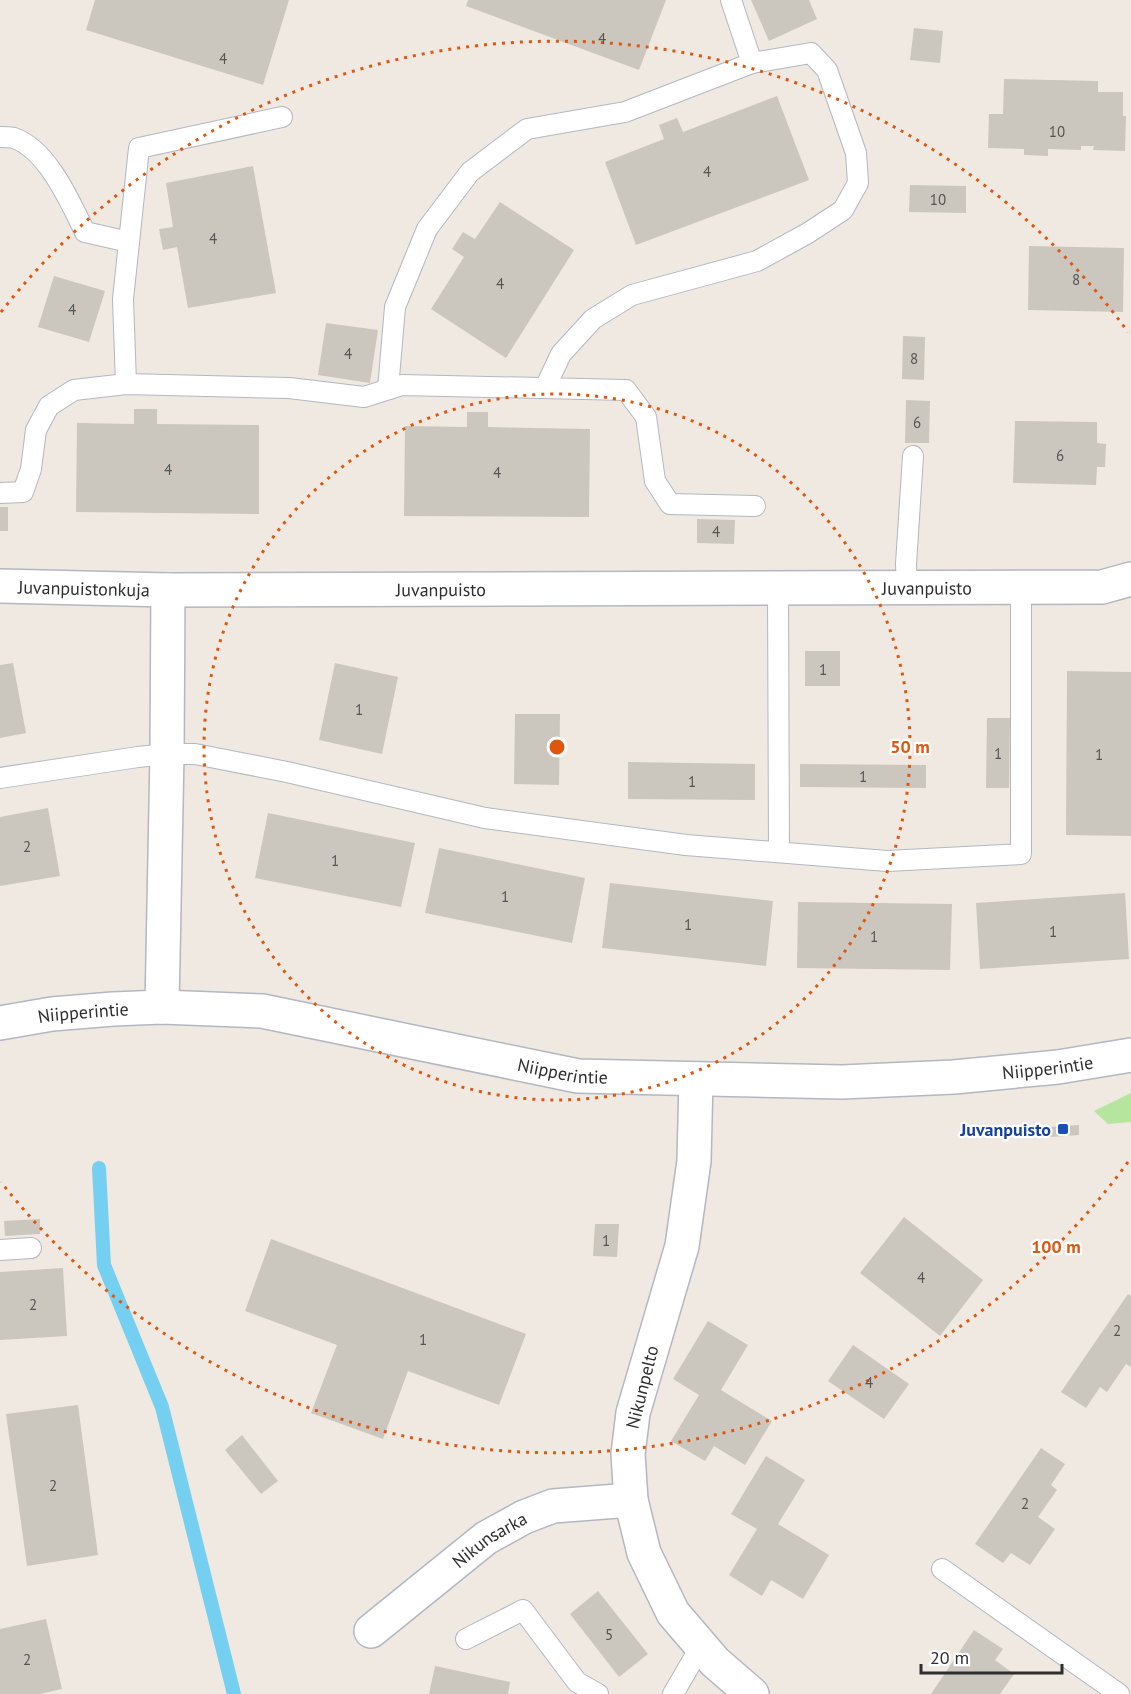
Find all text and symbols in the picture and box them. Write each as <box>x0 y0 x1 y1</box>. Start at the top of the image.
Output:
house number: 4 <box>598 29 606 48</box>
house number: 4 <box>219 49 227 68</box>
house number: 10 <box>1049 122 1065 141</box>
house number: 4 <box>703 162 711 181</box>
house number: 10 <box>930 190 946 209</box>
house number: 4 <box>209 229 217 248</box>
house number: 8 <box>1072 270 1080 289</box>
house number: 4 <box>496 274 504 293</box>
house number: 4 <box>68 300 76 319</box>
house number: 4 <box>344 344 352 363</box>
house number: 8 <box>910 349 918 368</box>
house number: 6 <box>913 413 921 432</box>
house number: 6 <box>1056 446 1064 465</box>
house number: 4 <box>164 460 172 479</box>
house number: 4 <box>493 463 501 482</box>
house number: 4 <box>712 522 720 541</box>
street label: Juvanpuistonkuja <box>17 575 150 601</box>
street label: Juvanpuisto <box>881 576 972 599</box>
street label: Juvanpuisto <box>395 577 486 601</box>
house number: 1 <box>819 660 827 679</box>
house number: 1 <box>355 700 363 719</box>
text: 50 m <box>890 735 930 758</box>
centre of rings <box>547 737 567 757</box>
house number: 1 <box>994 744 1002 763</box>
house number: 1 <box>1095 745 1103 764</box>
house number: 1 <box>859 767 867 786</box>
house number: 1 <box>688 772 696 791</box>
house number: 2 <box>23 837 31 856</box>
house number: 1 <box>331 851 339 870</box>
house number: 1 <box>501 887 509 906</box>
house number: 1 <box>684 915 692 934</box>
house number: 1 <box>1049 922 1057 941</box>
house number: 1 <box>870 927 878 946</box>
street label: Niipperintie <box>36 997 129 1028</box>
street label: Niipperintie <box>1001 1050 1095 1084</box>
street label: Niipperintie <box>516 1052 608 1088</box>
place label: Juvanpuisto <box>959 1118 1051 1141</box>
marker: Juvanpuisto <box>1056 1122 1070 1136</box>
house number: 1 <box>602 1231 610 1250</box>
text: 100 m <box>1031 1235 1081 1258</box>
house number: 4 <box>917 1268 925 1287</box>
house number: 2 <box>29 1295 37 1314</box>
house number: 2 <box>1113 1321 1121 1340</box>
house number: 1 <box>419 1330 427 1349</box>
street label: Nikunpelto <box>621 1343 663 1431</box>
house number: 4 <box>865 1373 873 1392</box>
house number: 2 <box>49 1476 57 1495</box>
house number: 2 <box>1021 1494 1029 1513</box>
street label: Nikunsarka <box>447 1506 531 1572</box>
house number: 5 <box>605 1625 613 1644</box>
scale bar <box>921 1637 1062 1675</box>
text: 20 m <box>930 1646 969 1669</box>
house number: 2 <box>23 1650 31 1669</box>

